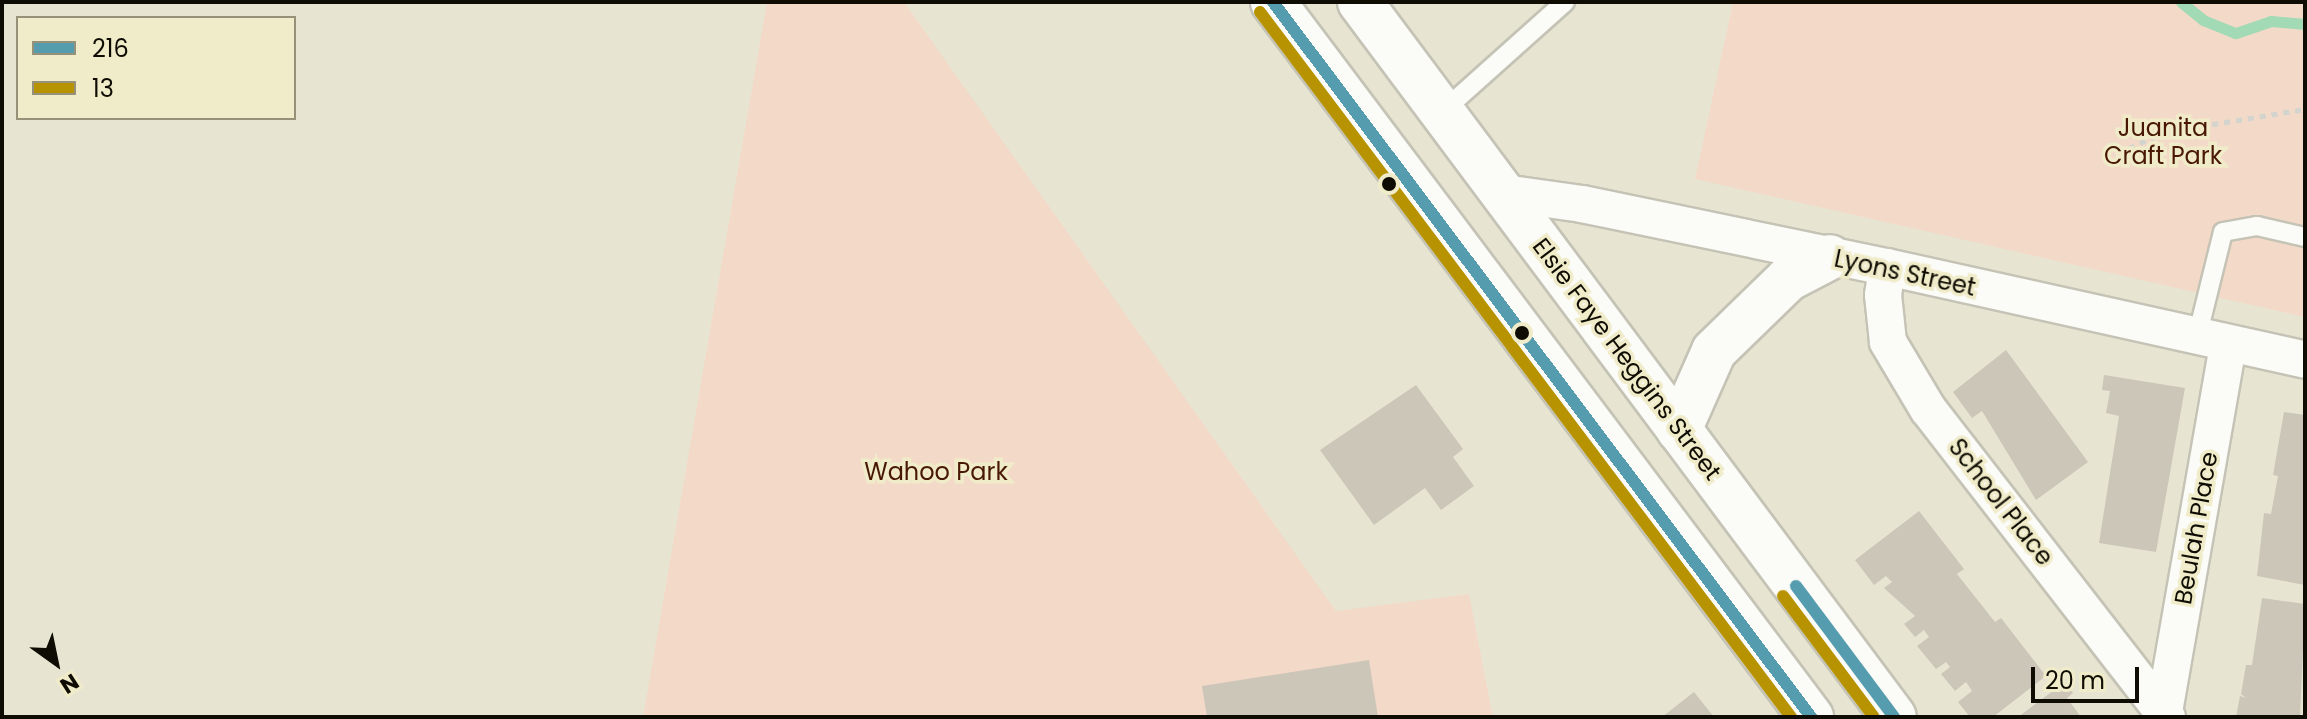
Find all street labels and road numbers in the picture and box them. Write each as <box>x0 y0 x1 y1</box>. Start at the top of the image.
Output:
street label: Elsie Faye Heggins Street <box>1527 232 1727 486</box>
street label: Lyons Street <box>1832 244 1978 302</box>
street label: School Place <box>1943 433 2059 571</box>
street label: Beulah Place <box>2168 450 2224 606</box>

